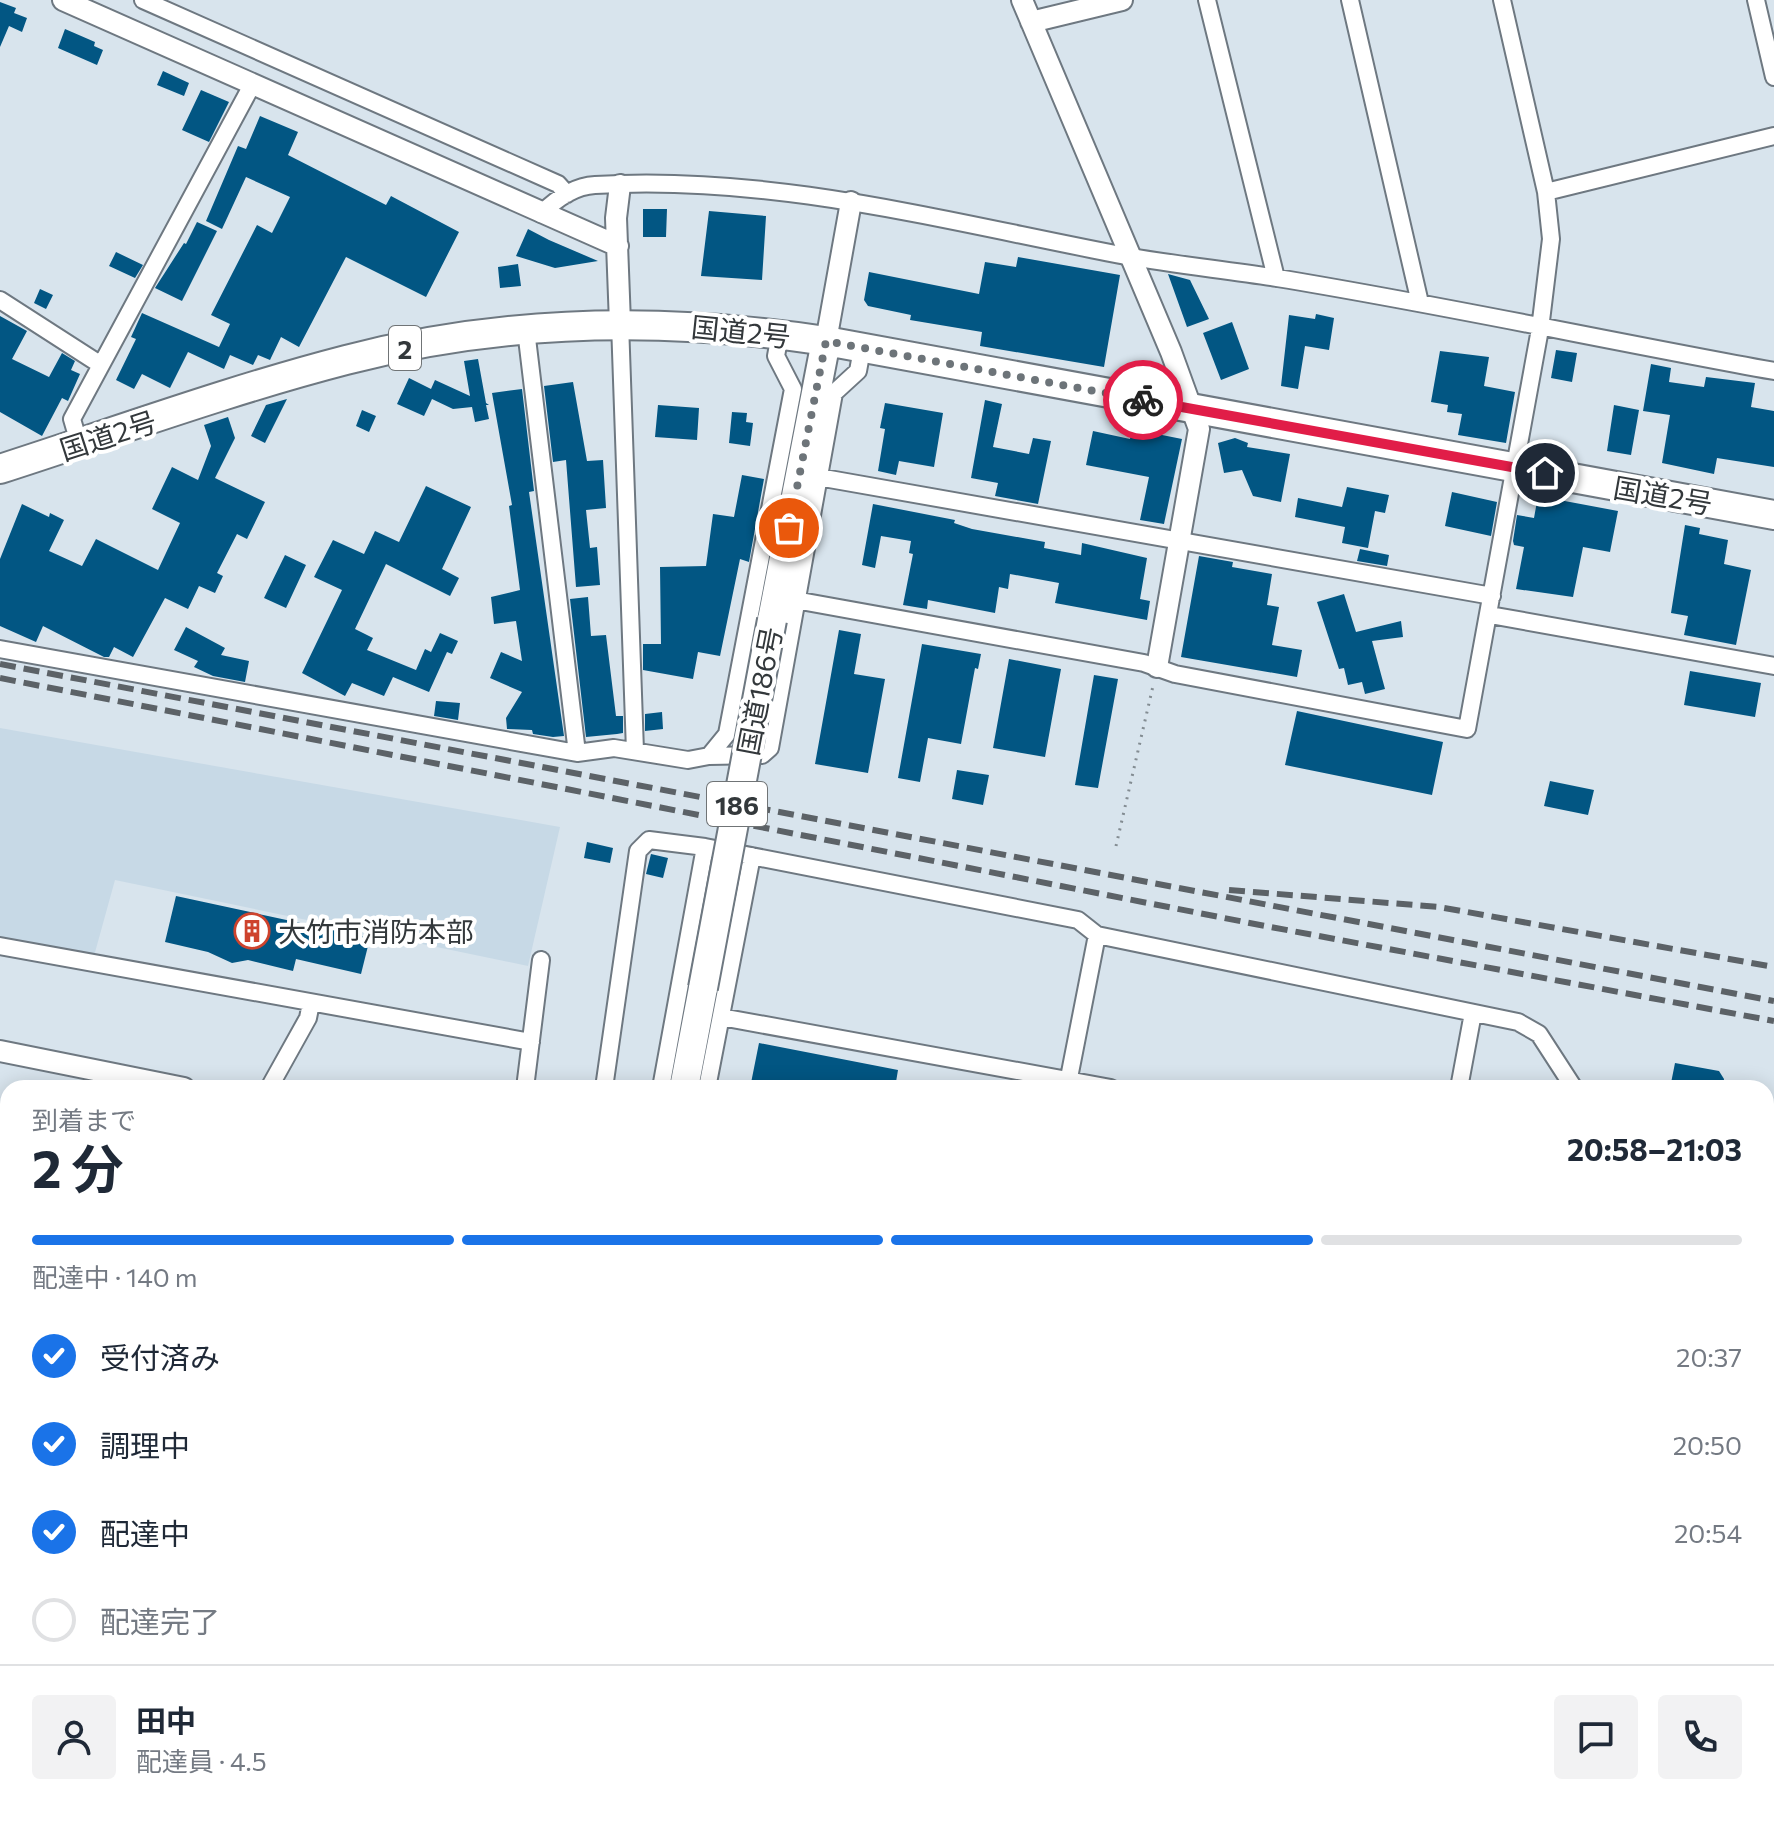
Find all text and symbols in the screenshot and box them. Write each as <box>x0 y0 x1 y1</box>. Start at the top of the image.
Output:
street label: 国道2号 <box>690 309 792 353</box>
road number: 2 <box>389 326 421 370</box>
courier <box>1103 360 1183 440</box>
icon: bike <box>1121 378 1165 422</box>
street label: 国道2号 <box>55 403 161 467</box>
pin <box>1511 439 1579 507</box>
icon: home <box>1523 451 1567 495</box>
street label: 国道2号 <box>1611 470 1715 520</box>
pin <box>755 494 823 562</box>
icon: bag <box>767 506 811 550</box>
street label: 国道186号 <box>730 624 788 758</box>
road number: 186 <box>707 782 767 826</box>
building icon: 大竹市消防本部 <box>233 912 271 950</box>
place label: 大竹市消防本部 <box>278 914 474 948</box>
text: 到着まで <box>32 1104 136 1135</box>
text: 20:58–21:03 <box>1567 1130 1742 1167</box>
text: 2 分 <box>32 1135 124 1199</box>
text: 配達中 · 140 m <box>32 1261 197 1292</box>
icon: check <box>32 1334 76 1378</box>
text: 受付済み <box>100 1338 220 1375</box>
text: 20:37 <box>1676 1341 1742 1372</box>
icon: check <box>32 1422 76 1466</box>
text: 調理中 <box>100 1426 190 1463</box>
text: 20:50 <box>1673 1429 1742 1460</box>
icon: check <box>32 1510 76 1554</box>
text: 配達中 <box>100 1514 190 1551</box>
text: 20:54 <box>1674 1517 1742 1548</box>
text: 配達完了 <box>100 1602 220 1639</box>
button: person <box>32 1695 116 1779</box>
button: chat <box>1554 1695 1638 1779</box>
button: phone <box>1658 1695 1742 1779</box>
text: 田中 <box>136 1701 196 1738</box>
text: 配達員 · 4.5 <box>136 1745 267 1776</box>

